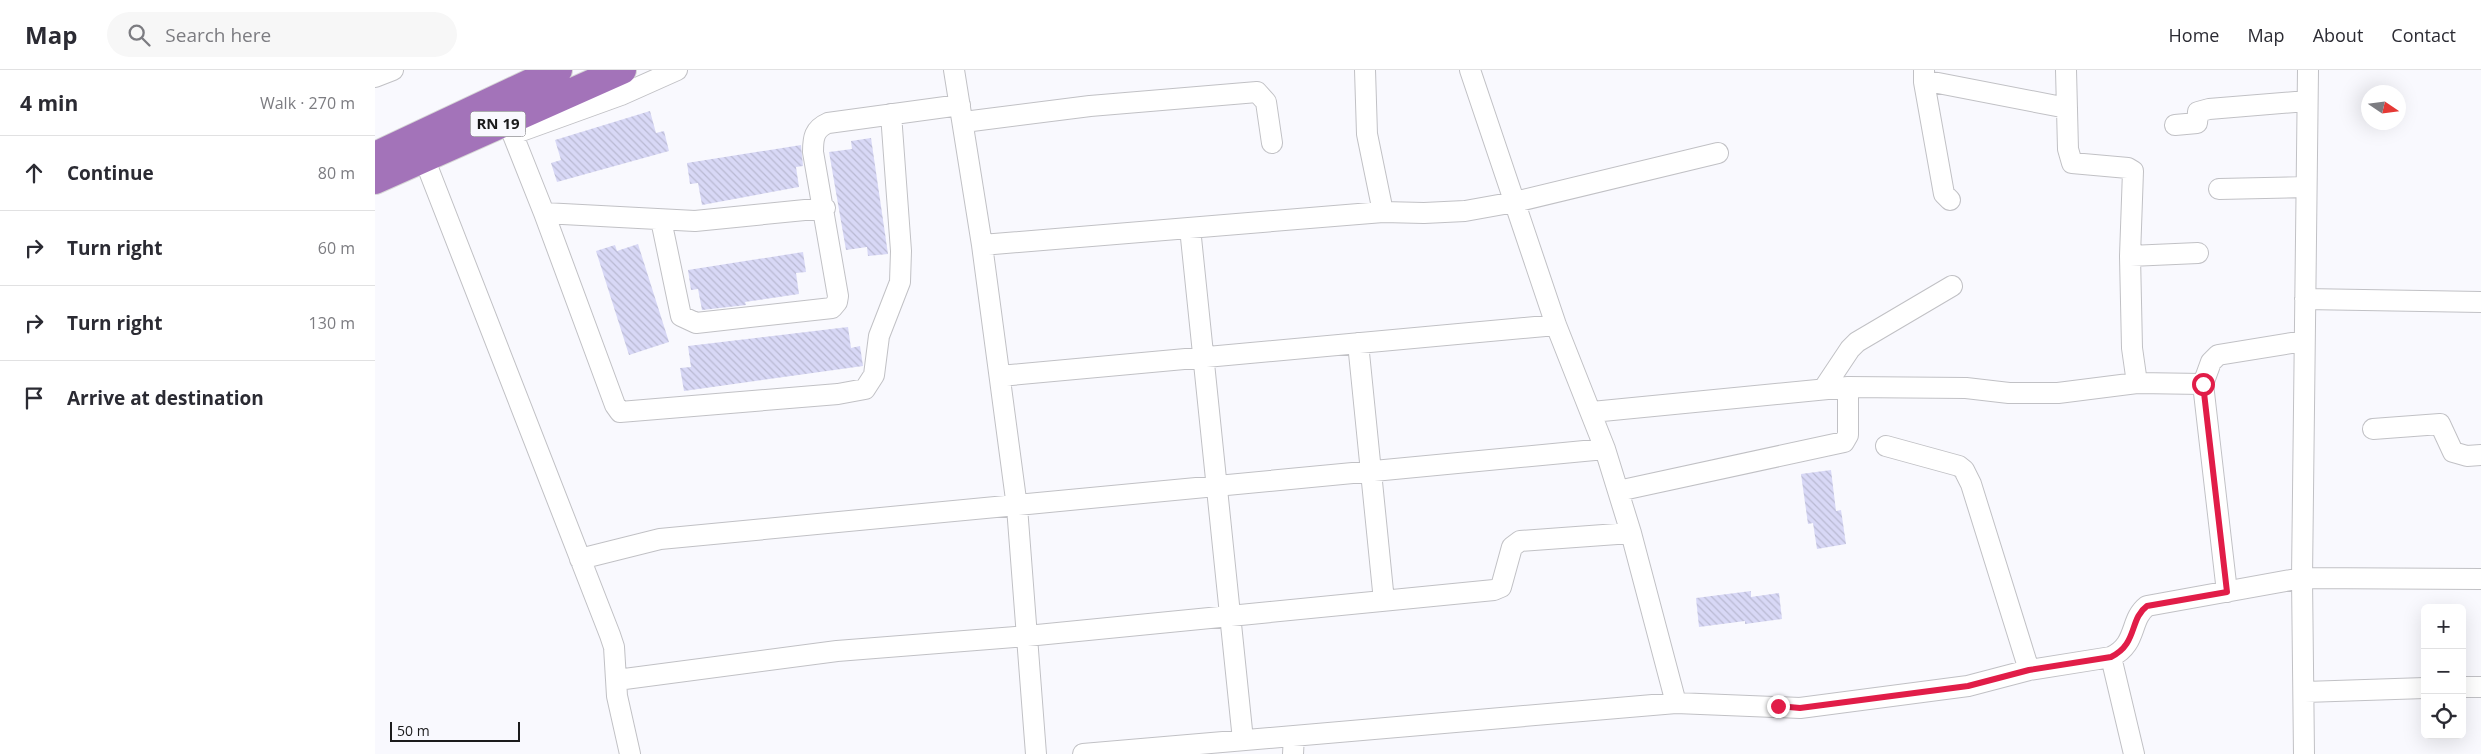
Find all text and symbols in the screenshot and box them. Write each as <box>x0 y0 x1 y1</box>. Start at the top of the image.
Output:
search box <box>107 12 457 57</box>
text: Map <box>25 18 77 51</box>
icon: search <box>125 21 153 49</box>
text: Search here <box>165 22 271 48</box>
text: Home <box>2169 23 2219 47</box>
text: Map <box>2247 23 2285 47</box>
text: About <box>2313 23 2363 47</box>
text: Contact <box>2391 23 2456 47</box>
north arrow <box>2361 85 2406 130</box>
text: 4 min <box>20 89 78 117</box>
text: Walk · 270 m <box>260 92 355 114</box>
road number: RN 19 <box>471 112 525 136</box>
icon: ahead <box>20 159 48 187</box>
text: Continue <box>67 160 154 186</box>
text: 80 m <box>318 162 355 184</box>
icon: right <box>20 234 48 262</box>
text: Turn right <box>67 235 162 261</box>
text: 60 m <box>318 237 355 259</box>
icon: right <box>20 309 48 337</box>
text: Turn right <box>67 310 162 336</box>
text: 130 m <box>309 312 355 334</box>
route start <box>2192 373 2215 396</box>
icon: arrive <box>20 384 48 412</box>
text: Arrive at destination <box>67 385 264 411</box>
map controls <box>2421 604 2466 739</box>
button: + <box>2421 604 2466 649</box>
button: − <box>2421 649 2466 694</box>
button: locate <box>2421 694 2466 739</box>
route end <box>1767 695 1790 718</box>
scale bar <box>390 719 520 742</box>
text: 50 m <box>397 721 430 740</box>

